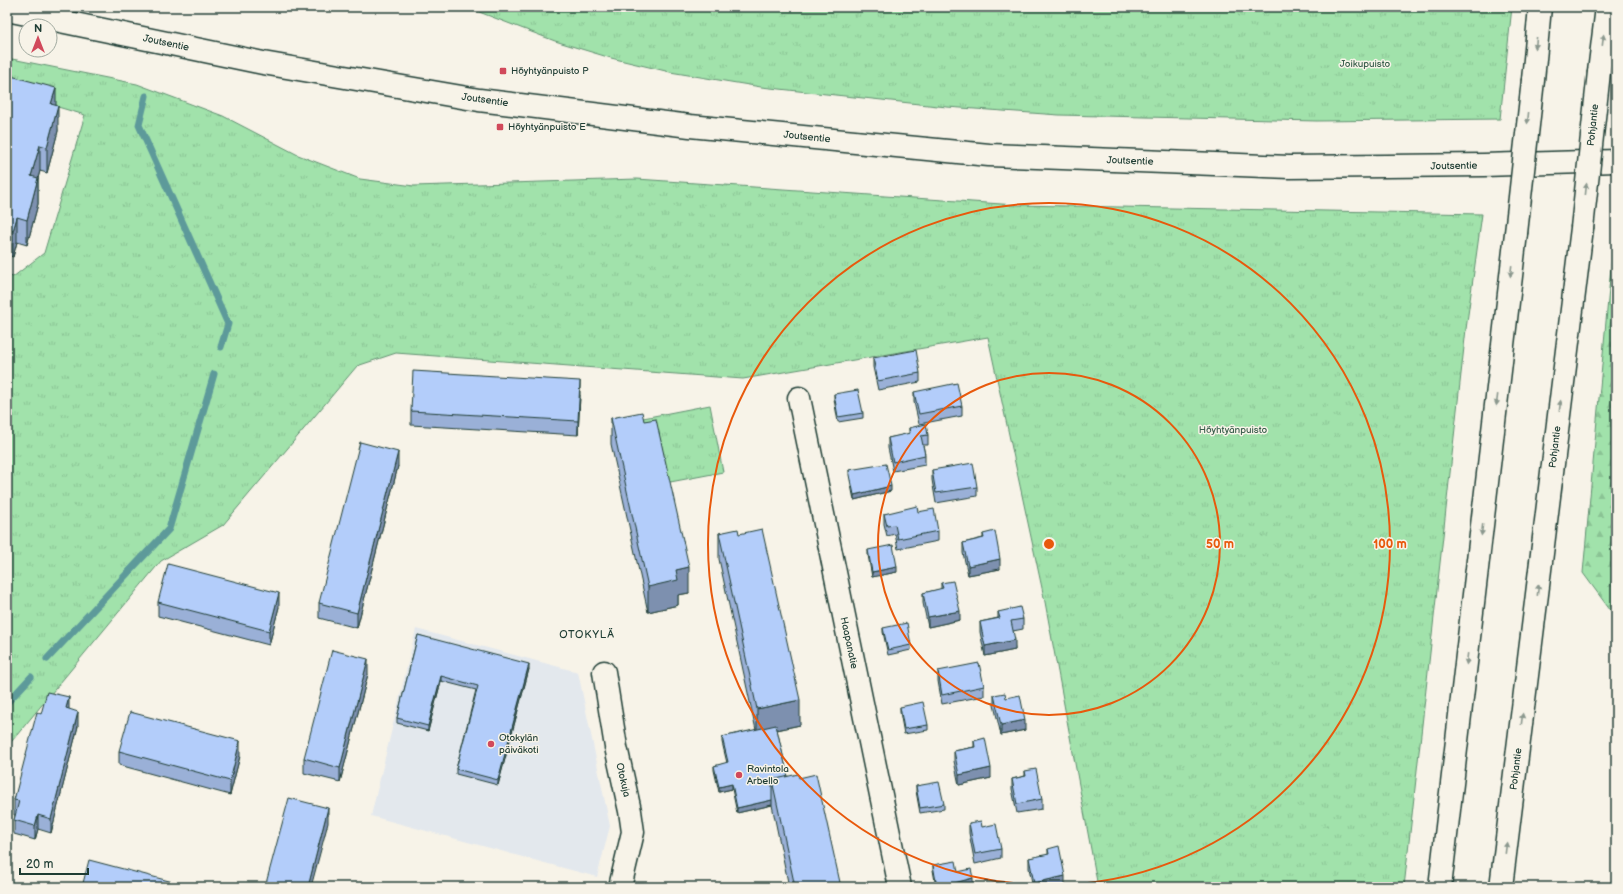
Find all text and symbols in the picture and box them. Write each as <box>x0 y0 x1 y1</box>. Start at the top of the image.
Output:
north arrow <box>18 18 58 58</box>
text: N <box>34 22 42 35</box>
street label: Joutsentie <box>142 32 190 54</box>
one-way arrow <box>1600 34 1606 46</box>
one-way arrow <box>1533 37 1540 49</box>
park label: Joikupuisto <box>1340 58 1391 70</box>
place label: Höyhtyänpuisto P <box>511 65 589 77</box>
marker: Höyhtyänpuisto P <box>498 66 508 76</box>
street label: Joutsentie <box>461 91 509 109</box>
street label: Pohjantie <box>1585 103 1601 147</box>
one-way arrow <box>1525 112 1532 124</box>
place label: Höyhtyänpuisto E <box>508 121 586 133</box>
marker: Höyhtyänpuisto E <box>495 122 505 132</box>
street label: Joutsentie <box>783 129 831 145</box>
street label: Joutsentie <box>1106 154 1154 168</box>
street label: Joutsentie <box>1430 160 1478 172</box>
one-way arrow <box>1583 183 1589 195</box>
one-way arrow <box>1508 265 1515 277</box>
one-way arrow <box>1493 394 1500 406</box>
one-way arrow <box>1557 400 1563 412</box>
park label: Höyhtyänpuisto <box>1199 424 1268 436</box>
street label: Pohjantie <box>1546 425 1564 469</box>
one-way arrow <box>1478 523 1485 536</box>
centre of rings <box>1042 537 1056 551</box>
text: 50 m <box>1206 537 1234 552</box>
text: 100 m <box>1373 537 1407 552</box>
one-way arrow <box>1534 584 1541 596</box>
street label: Haapanatie <box>838 616 860 670</box>
district label: OTOKYLÄ <box>559 627 615 641</box>
one-way arrow <box>1464 653 1470 665</box>
one-way arrow <box>1519 713 1525 725</box>
place label: Otokylän päiväkoti <box>499 732 539 756</box>
marker: Otokylän päiväkoti <box>486 739 496 749</box>
street label: Pohjantie <box>1507 747 1525 791</box>
street label: Otokuja <box>613 762 633 798</box>
place label: Ravintola Arbello <box>747 763 789 787</box>
marker: Ravintola Arbello <box>734 770 744 780</box>
one-way arrow <box>1503 842 1509 854</box>
scale bar <box>20 850 88 876</box>
text: 20 m <box>26 857 53 872</box>

